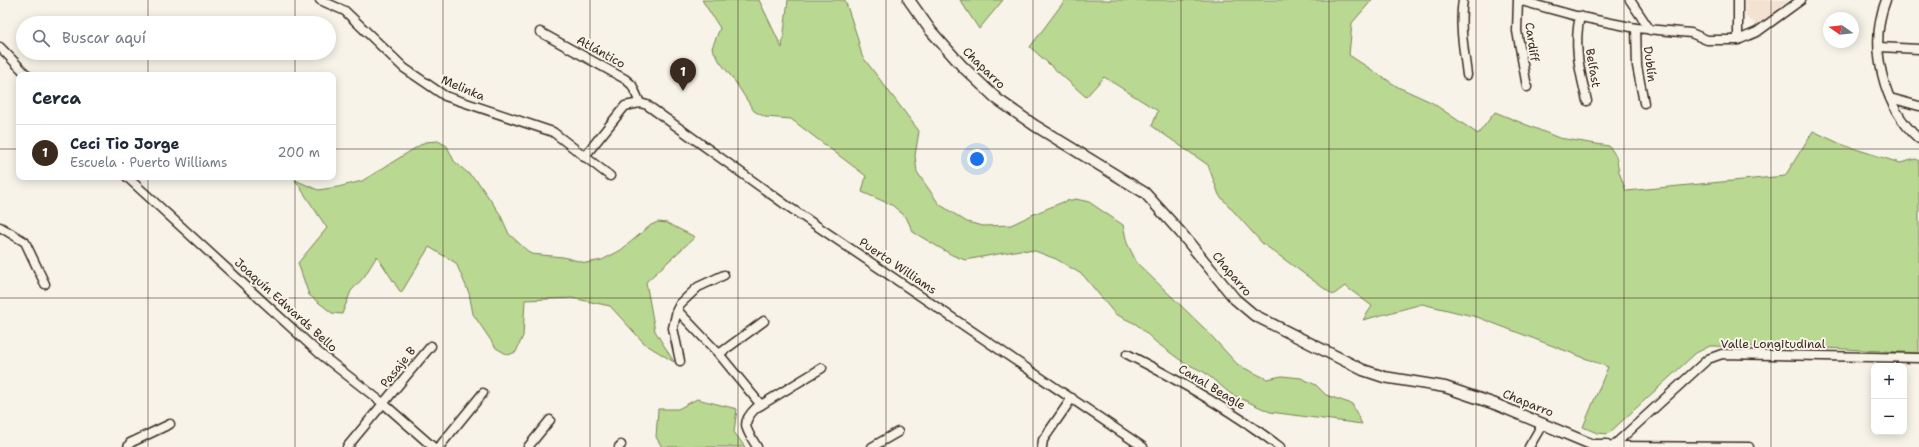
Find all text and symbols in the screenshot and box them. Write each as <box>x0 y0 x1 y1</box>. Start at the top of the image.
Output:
north arrow <box>1823 12 1859 48</box>
search box <box>16 16 336 60</box>
street label: Cardiff <box>1521 21 1543 64</box>
icon: search <box>30 27 52 49</box>
text: Buscar aquí <box>62 28 146 48</box>
street label: Atlántico <box>574 32 628 72</box>
street label: Chaparro <box>959 44 1009 92</box>
street label: Dublín <box>1640 45 1660 83</box>
street label: Belfast <box>1582 47 1604 89</box>
pin: 1 <box>670 58 696 91</box>
street label: Melinka <box>439 72 488 105</box>
text: Cerca <box>32 87 81 109</box>
text: Ceci Tio Jorge <box>70 134 180 154</box>
text: 1 <box>42 144 48 161</box>
text: 200 m <box>278 144 320 161</box>
your location <box>967 149 987 169</box>
text: Escuela · Puerto Williams <box>70 154 227 171</box>
street label: Puerto Williams <box>856 234 940 298</box>
street label: Chaparro <box>1209 248 1255 300</box>
street label: Joaquín Edwards Bello <box>231 255 341 355</box>
street label: Valle Longitudinal <box>1721 336 1826 352</box>
street label: Pasaje B <box>377 343 419 391</box>
street label: Canal Beagle <box>1175 361 1249 413</box>
map controls <box>1871 363 1907 435</box>
button: + <box>1871 363 1907 399</box>
street label: Chaparro <box>1500 386 1556 420</box>
button: − <box>1871 399 1907 435</box>

